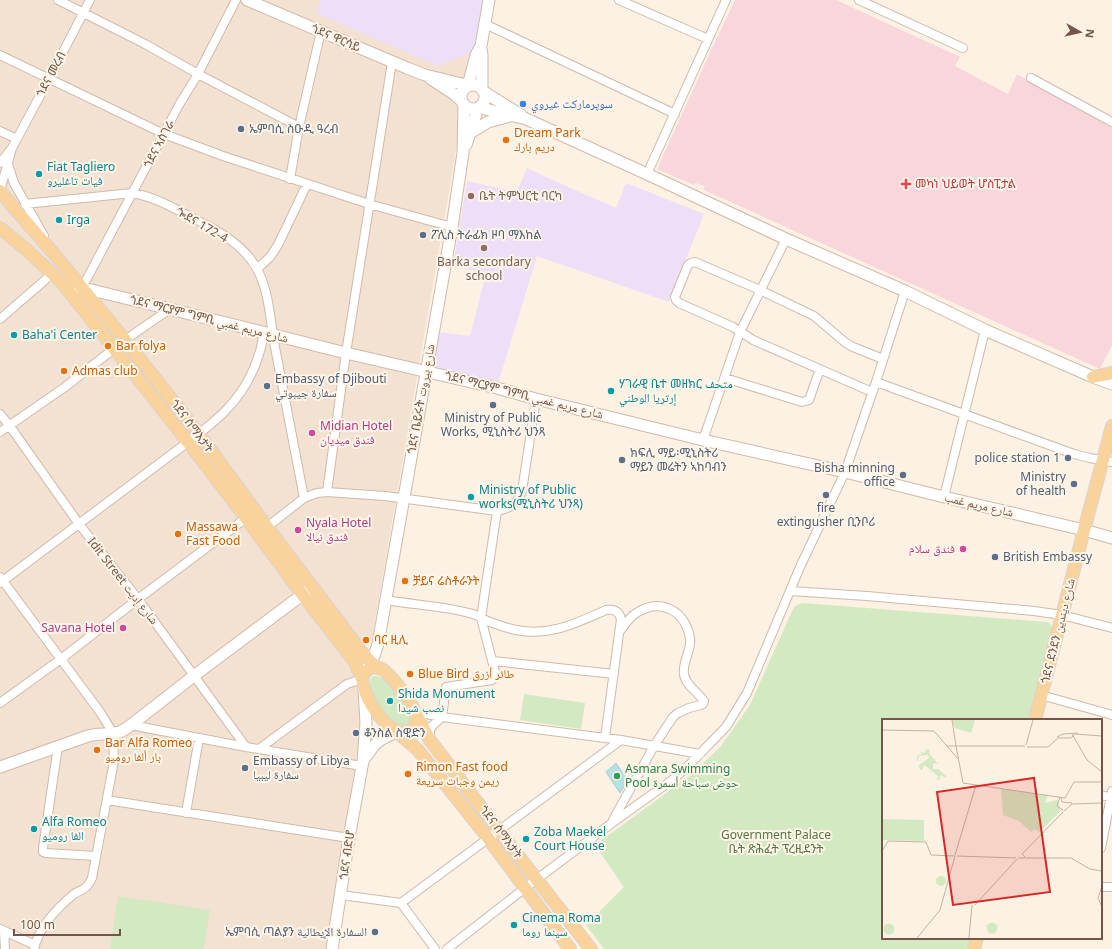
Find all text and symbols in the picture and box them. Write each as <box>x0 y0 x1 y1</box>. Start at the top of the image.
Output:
north arrow <box>1060 12 1100 52</box>
street label: ጎደና ዋርሳይ <box>309 19 364 56</box>
text: N <box>1082 28 1098 39</box>
street label: ጎደና መረብ <box>31 48 70 100</box>
place label: سوپرمارکت غيروي <box>531 95 613 114</box>
marker: سوپرمارکت غيروي <box>518 99 528 109</box>
street label: ጎደና ኣስገራ <box>139 117 178 171</box>
place label: ኤምባሲ ስዑዲ ዓረብ <box>249 120 339 137</box>
marker: ኤምባሲ ስዑዲ ዓረብ <box>236 124 246 134</box>
place label: Dream Park دريم بارك <box>514 124 581 155</box>
marker: Dream Park دريم بارك <box>501 135 511 145</box>
place label: Fiat Tagliero فيات تاغليرو <box>47 158 115 189</box>
marker: Fiat Tagliero فيات تاغليرو <box>34 169 44 179</box>
place label: መካነ ህይወት ሆስፒታል <box>915 175 1016 192</box>
marker: መካነ ህይወት ሆስፒታል <box>900 178 912 190</box>
place label: ቤት ትምህርቲ ባርካ <box>479 187 562 204</box>
marker: ቤት ትምህርቲ ባርካ <box>466 191 476 201</box>
street label: ጐደና 172-4 <box>173 203 231 246</box>
place label: Irga <box>67 211 90 228</box>
marker: Irga <box>54 215 64 225</box>
place label: ፖሊስ ትራፊክ ዞባ ማእከል <box>431 226 541 243</box>
marker: ፖሊስ ትራፊክ ዞባ ማእከል <box>418 230 428 240</box>
marker: Barka secondary school <box>479 243 489 253</box>
place label: Barka secondary school <box>437 253 532 284</box>
street label: ጎደና ማርያም ግምቢ شارع مريم غمبي <box>128 291 290 348</box>
place label: Baha'i Center <box>22 326 97 343</box>
marker: Baha'i Center <box>9 330 19 340</box>
place label: Bar folya <box>116 337 166 354</box>
marker: Bar folya <box>103 341 113 351</box>
street label: ጎደና ቤይሩት شارع بيروت <box>402 342 439 455</box>
place label: Admas club <box>72 362 138 379</box>
marker: Admas club <box>59 366 69 376</box>
street label: ጎደና ማርያም ግምቢ شارع مريم غمبي <box>443 367 605 424</box>
place label: Embassy of Djibouti سفارة جيبوتي <box>275 370 387 403</box>
place label: ሃገራዊ ቤተ መዘክር متحف إرتريا الوطني <box>619 375 733 408</box>
marker: Embassy of Djibouti سفارة جيبوتي <box>262 381 272 391</box>
marker: ሃገራዊ ቤተ መዘክር متحف إرتريا الوطني <box>606 386 616 396</box>
street label: ጎደና ሰማእታት <box>167 396 218 456</box>
marker: Ministry of Public Works, ሚኒስትሪ ህንጻ <box>488 400 498 410</box>
place label: Ministry of Public Works, ሚኒስትሪ ህንጻ <box>441 409 546 440</box>
place label: Midian Hotel فندق ميديان <box>320 417 392 448</box>
marker: Midian Hotel فندق ميديان <box>307 428 317 438</box>
place label: ክፍሊ ማይ፡ሚኒስትሪ ማይን መሬትን ኣከባብን <box>630 444 727 475</box>
place label: police station 1 <box>975 449 1060 466</box>
marker: police station 1 <box>1063 453 1073 463</box>
marker: ክፍሊ ማይ፡ሚኒስትሪ ማይን መሬትን ኣከባብን <box>617 455 627 465</box>
place label: Bisha minning office <box>814 459 895 490</box>
place label: Ministry of health <box>1016 468 1067 499</box>
marker: Bisha minning office <box>898 470 908 480</box>
marker: Ministry of health <box>1069 479 1079 489</box>
place label: Ministry of Public works(ሚኒስትሪ ህንጻ) <box>479 481 583 512</box>
street label: شارع مريم غمب <box>943 488 1016 521</box>
marker: fire extingusher ቢንቦሪ <box>821 490 831 500</box>
marker: Ministry of Public works(ሚኒስትሪ ህንጻ) <box>466 492 476 502</box>
place label: fire extingusher ቢንቦሪ <box>777 499 875 530</box>
place label: Nyala Hotel فندق نيالا <box>306 514 371 545</box>
place label: Massawa Fast Food <box>186 518 240 549</box>
marker: Nyala Hotel فندق نيالا <box>293 525 303 535</box>
marker: Massawa Fast Food <box>173 529 183 539</box>
street label: Idit Street شارع إديت <box>84 534 163 628</box>
place label: فندق سلام <box>909 540 955 557</box>
marker: فندق سلام <box>958 544 968 554</box>
place label: British Embassy <box>1003 548 1093 565</box>
marker: British Embassy <box>990 552 1000 562</box>
place label: ቻይና ሬስቶራንት <box>413 572 480 589</box>
marker: ቻይና ሬስቶራንት <box>400 576 410 586</box>
street label: ጎደና ደንደን شارع ديندين <box>1036 576 1079 685</box>
place label: Savana Hotel <box>41 619 115 636</box>
marker: Savana Hotel <box>118 623 128 633</box>
place label: ባር ዚሊ <box>374 631 408 648</box>
marker: ባር ዚሊ <box>361 635 371 645</box>
place label: Blue Bird طائر أزرق <box>418 665 515 682</box>
marker: Blue Bird طائر أزرق <box>405 669 415 679</box>
place label: Shida Monument نصب شيدا <box>398 685 496 716</box>
marker: Shida Monument نصب شيدا <box>385 696 395 706</box>
inset map <box>882 719 1102 939</box>
place label: ቆንስል ስዊድን <box>364 724 426 741</box>
marker: ቆንስል ስዊድን <box>351 728 361 738</box>
place label: Bar Alfa Romeo بار ألفا روميو <box>105 734 192 765</box>
marker: Bar Alfa Romeo بار ألفا روميو <box>92 745 102 755</box>
place label: Embassy of Libya سفارة ليبيا <box>253 752 350 783</box>
place label: Rimon Fast food ريمن وجبات سريعة <box>416 758 508 789</box>
place label: Asmara Swimming Pool حوض سباحة أسمرة <box>625 760 739 791</box>
marker: Embassy of Libya سفارة ليبيا <box>240 763 250 773</box>
marker: Rimon Fast food ريمن وجبات سريعة <box>403 769 413 779</box>
marker: Asmara Swimming Pool حوض سباحة أسمرة <box>612 771 622 781</box>
street label: ጎደና ሰማእታት <box>476 802 527 862</box>
place label: Alfa Romeo الفا روميو <box>42 813 107 844</box>
place label: Zoba Maekel Court House <box>534 823 606 854</box>
marker: Alfa Romeo الفا روميو <box>29 824 39 834</box>
park label: Government Palace ቤት ጽሕፈት ፕረዚደንት <box>721 826 831 857</box>
street label: ጎደና ብድሆ <box>335 828 359 881</box>
marker: Zoba Maekel Court House <box>521 834 531 844</box>
place label: Cinema Roma سينما روما <box>522 909 601 940</box>
scale bar <box>14 911 120 937</box>
text: 100 m <box>20 916 55 933</box>
marker: Cinema Roma سينما روما <box>509 920 519 930</box>
place label: ኤምባሲ ጣልያን السفارة الإيطالية <box>225 923 367 940</box>
marker: ኤምባሲ ጣልያን السفارة الإيطالية <box>370 927 380 937</box>

